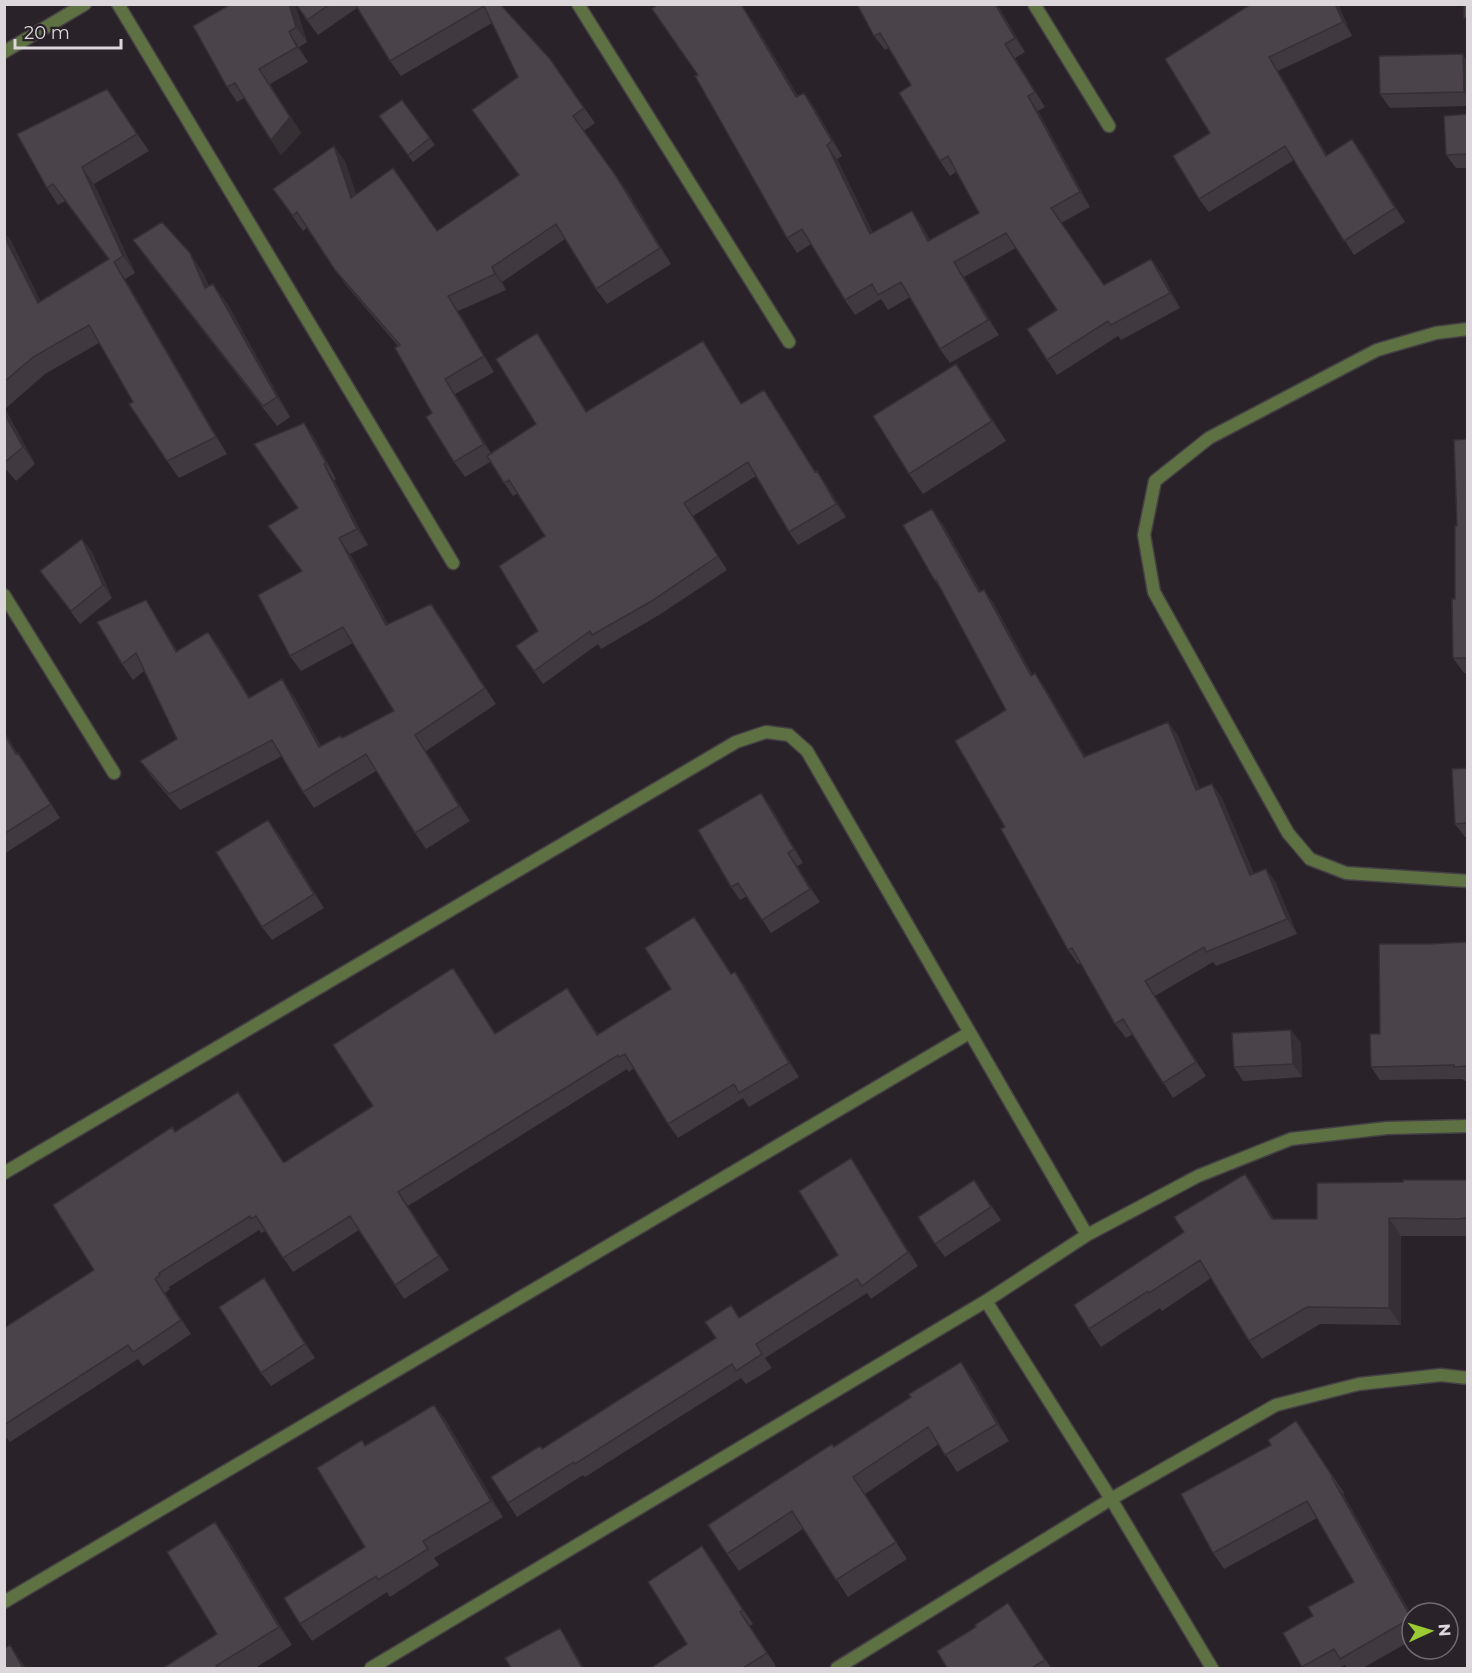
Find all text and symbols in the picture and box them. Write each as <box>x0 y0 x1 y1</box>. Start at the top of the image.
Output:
scale bar <box>15 12 122 50</box>
text: 20 m <box>24 22 70 44</box>
north arrow <box>1400 1601 1460 1661</box>
text: N <box>1435 1623 1454 1637</box>

